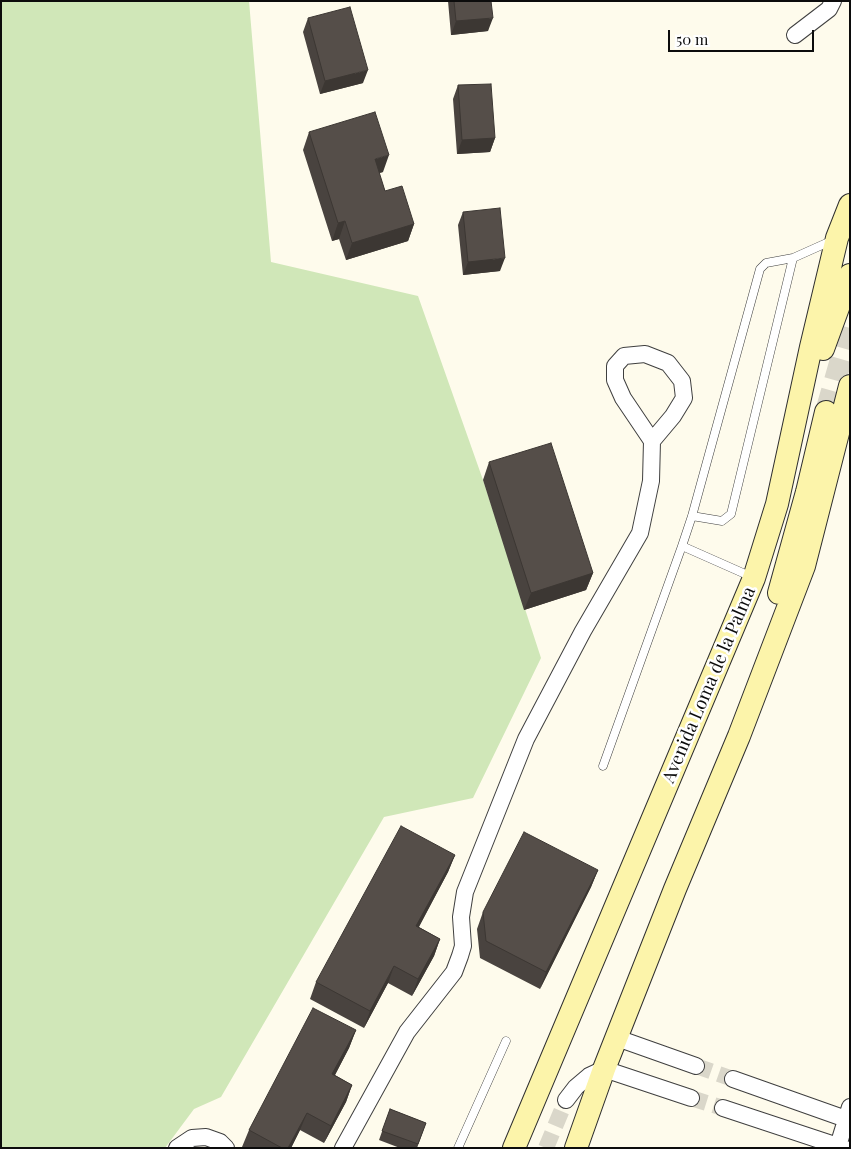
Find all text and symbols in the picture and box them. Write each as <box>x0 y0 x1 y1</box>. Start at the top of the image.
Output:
scale bar <box>671 20 817 52</box>
text: 50 m <box>676 29 708 49</box>
street label: Avenida Loma de la Palma <box>658 584 760 786</box>

